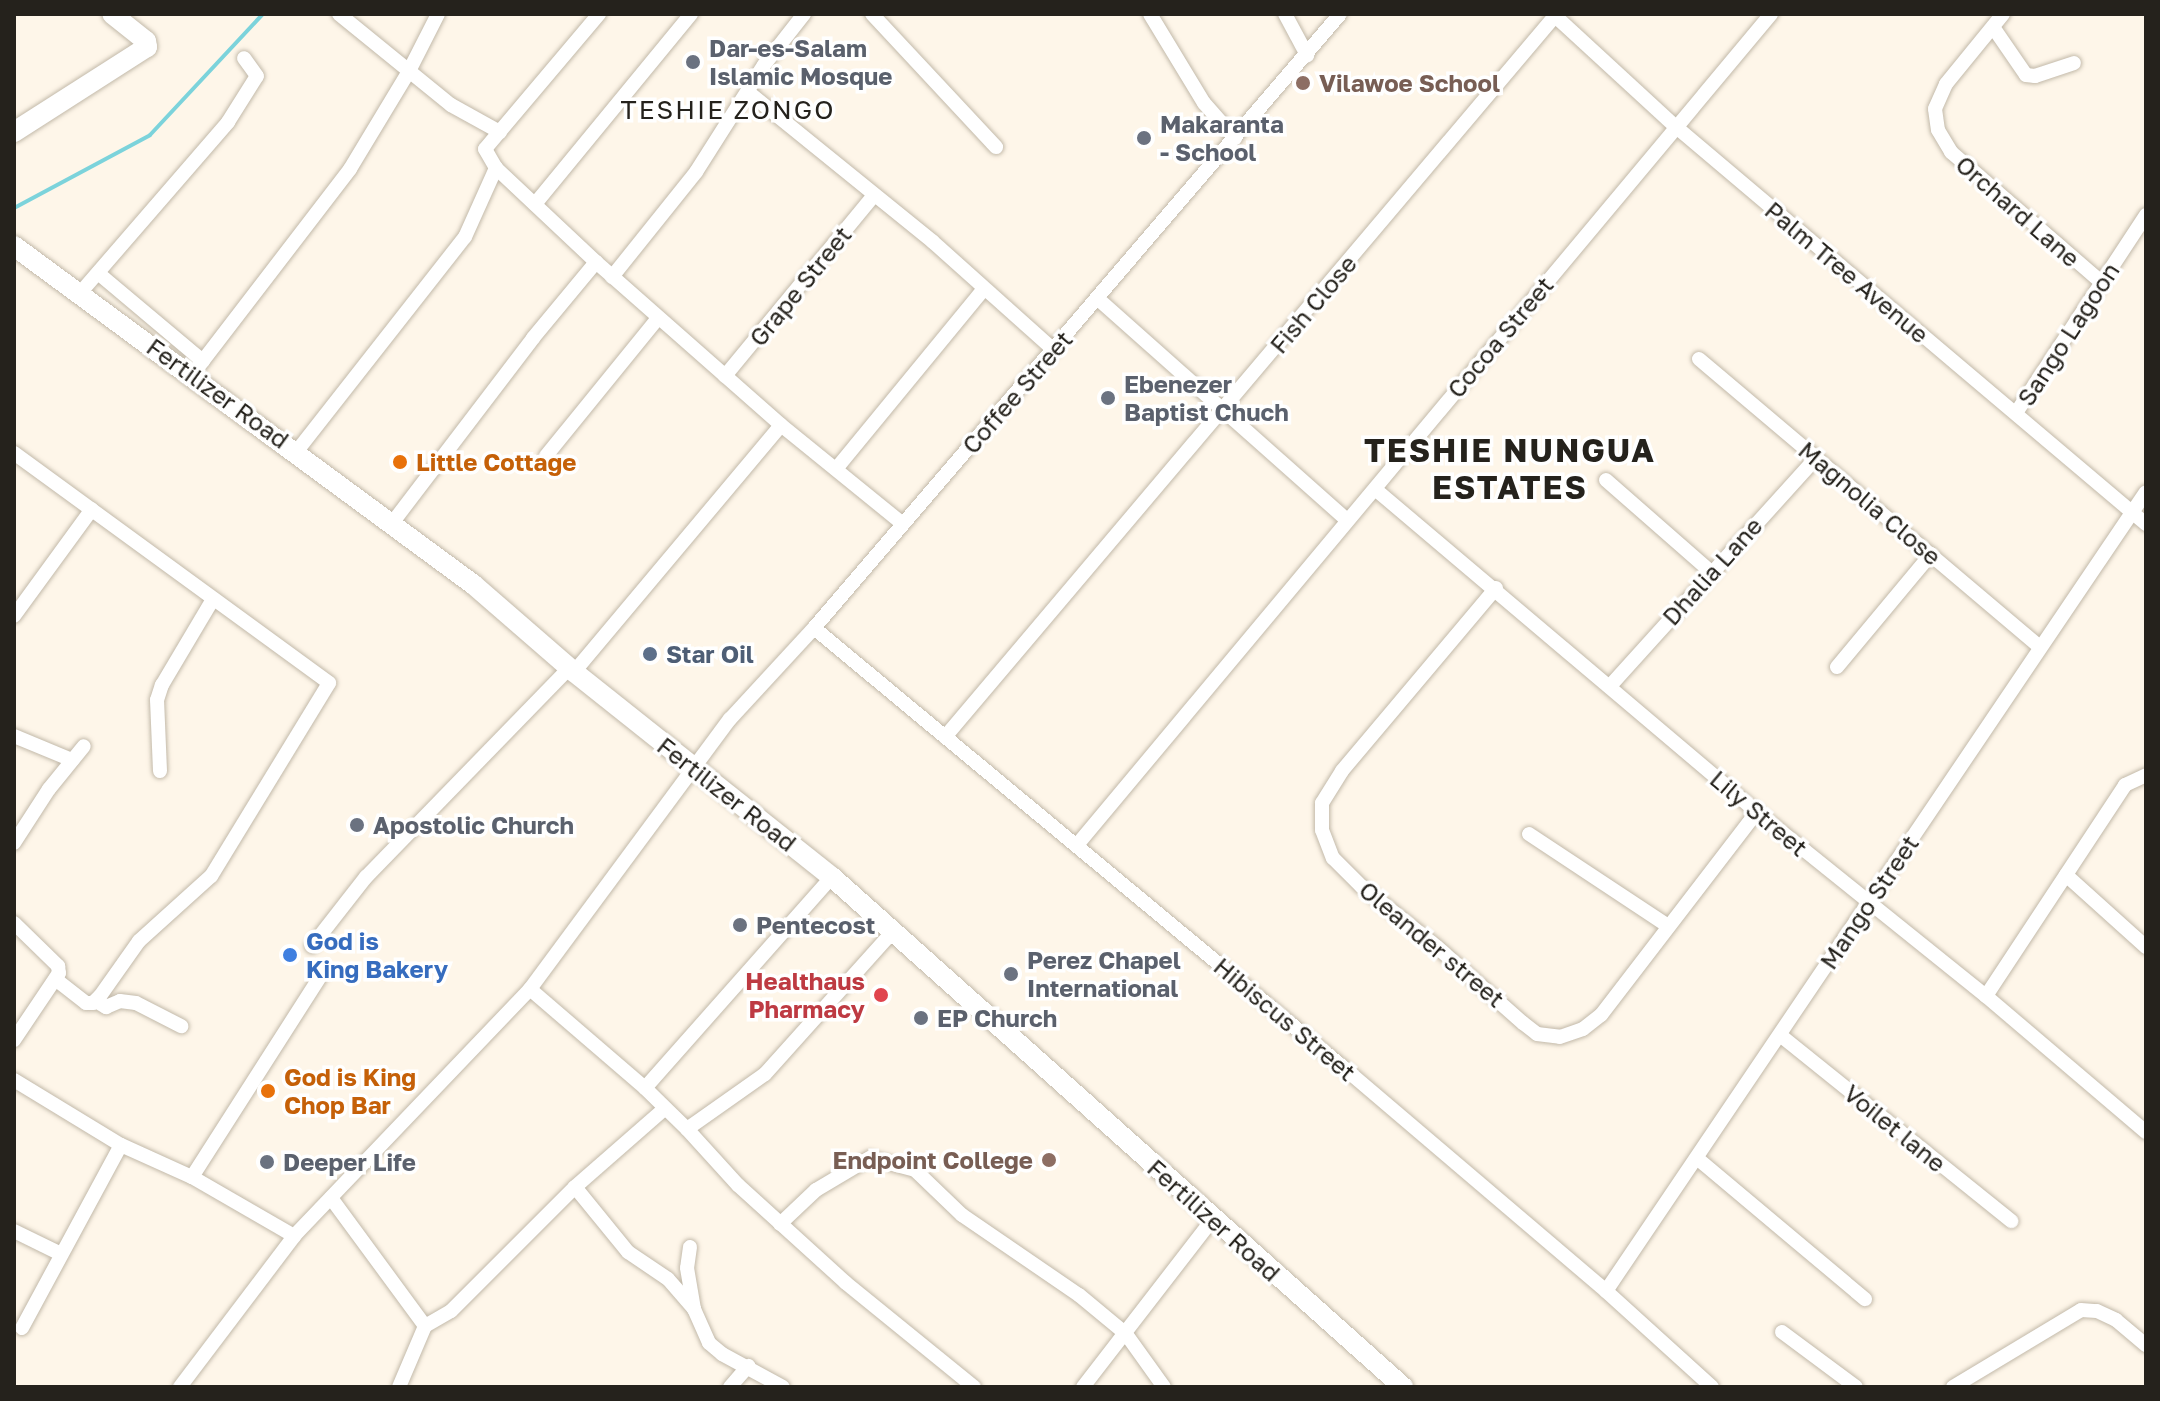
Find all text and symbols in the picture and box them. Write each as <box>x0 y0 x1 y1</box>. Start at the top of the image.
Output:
place label: Dar-es-Salam Islamic Mosque <box>709 34 892 90</box>
marker: Dar-es-Salam Islamic Mosque <box>684 53 702 71</box>
place label: Vilawoe School <box>1319 69 1500 97</box>
marker: Vilawoe School <box>1294 74 1312 92</box>
district label: TESHIE ZONGO <box>621 94 835 126</box>
place label: Makaranta - School <box>1160 110 1284 166</box>
marker: Makaranta - School <box>1135 129 1153 147</box>
street label: Orchard Lane <box>1950 150 2086 272</box>
street label: Palm Tree Avenue <box>1759 195 1935 349</box>
street label: Grape Street <box>743 220 857 352</box>
street label: Fish Close <box>1264 249 1362 359</box>
street label: Sango Lagoon <box>2011 257 2125 411</box>
street label: Cocoa Street <box>1441 271 1559 403</box>
street label: Coffee Street <box>956 325 1078 459</box>
street label: Fertilizer Road <box>141 332 295 454</box>
place label: Ebenezer Baptist Chuch <box>1124 370 1289 426</box>
marker: Ebenezer Baptist Chuch <box>1099 389 1117 407</box>
district label: TESHIE NUNGUA ESTATES <box>1364 432 1656 507</box>
street label: Magnolia Close <box>1793 435 1947 571</box>
place label: Little Cottage <box>416 448 576 476</box>
marker: Little Cottage <box>391 453 409 471</box>
street label: Dhalia Lane <box>1656 511 1768 631</box>
place label: Star Oil <box>666 640 754 668</box>
marker: Star Oil <box>641 645 659 663</box>
street label: Fertilizer Road <box>652 731 802 857</box>
street label: Lily Street <box>1705 764 1813 862</box>
place label: Apostolic Church <box>373 811 574 839</box>
marker: Apostolic Church <box>348 816 366 834</box>
street label: Mango Street <box>1814 830 1924 974</box>
street label: Oleander street <box>1354 875 1510 1013</box>
place label: Pentecost <box>756 911 875 939</box>
marker: Pentecost <box>731 916 749 934</box>
place label: God is King Bakery <box>306 927 448 983</box>
marker: God is King Bakery <box>281 946 299 964</box>
place label: Perez Chapel International <box>1027 946 1181 1002</box>
street label: Hibiscus Street <box>1208 951 1362 1087</box>
marker: Perez Chapel International <box>1002 965 1020 983</box>
place label: Healthaus Pharmacy <box>745 967 865 1023</box>
marker: Healthaus Pharmacy <box>872 986 890 1004</box>
place label: EP Church <box>937 1004 1057 1032</box>
marker: EP Church <box>912 1009 930 1027</box>
place label: God is King Chop Bar <box>284 1063 416 1119</box>
street label: Voilet lane <box>1838 1078 1952 1178</box>
marker: God is King Chop Bar <box>259 1082 277 1100</box>
place label: Endpoint College <box>832 1146 1033 1174</box>
place label: Deeper Life <box>283 1148 416 1176</box>
marker: Endpoint College <box>1040 1151 1058 1169</box>
marker: Deeper Life <box>258 1153 276 1171</box>
street label: Fertilizer Road <box>1142 1153 1286 1287</box>

